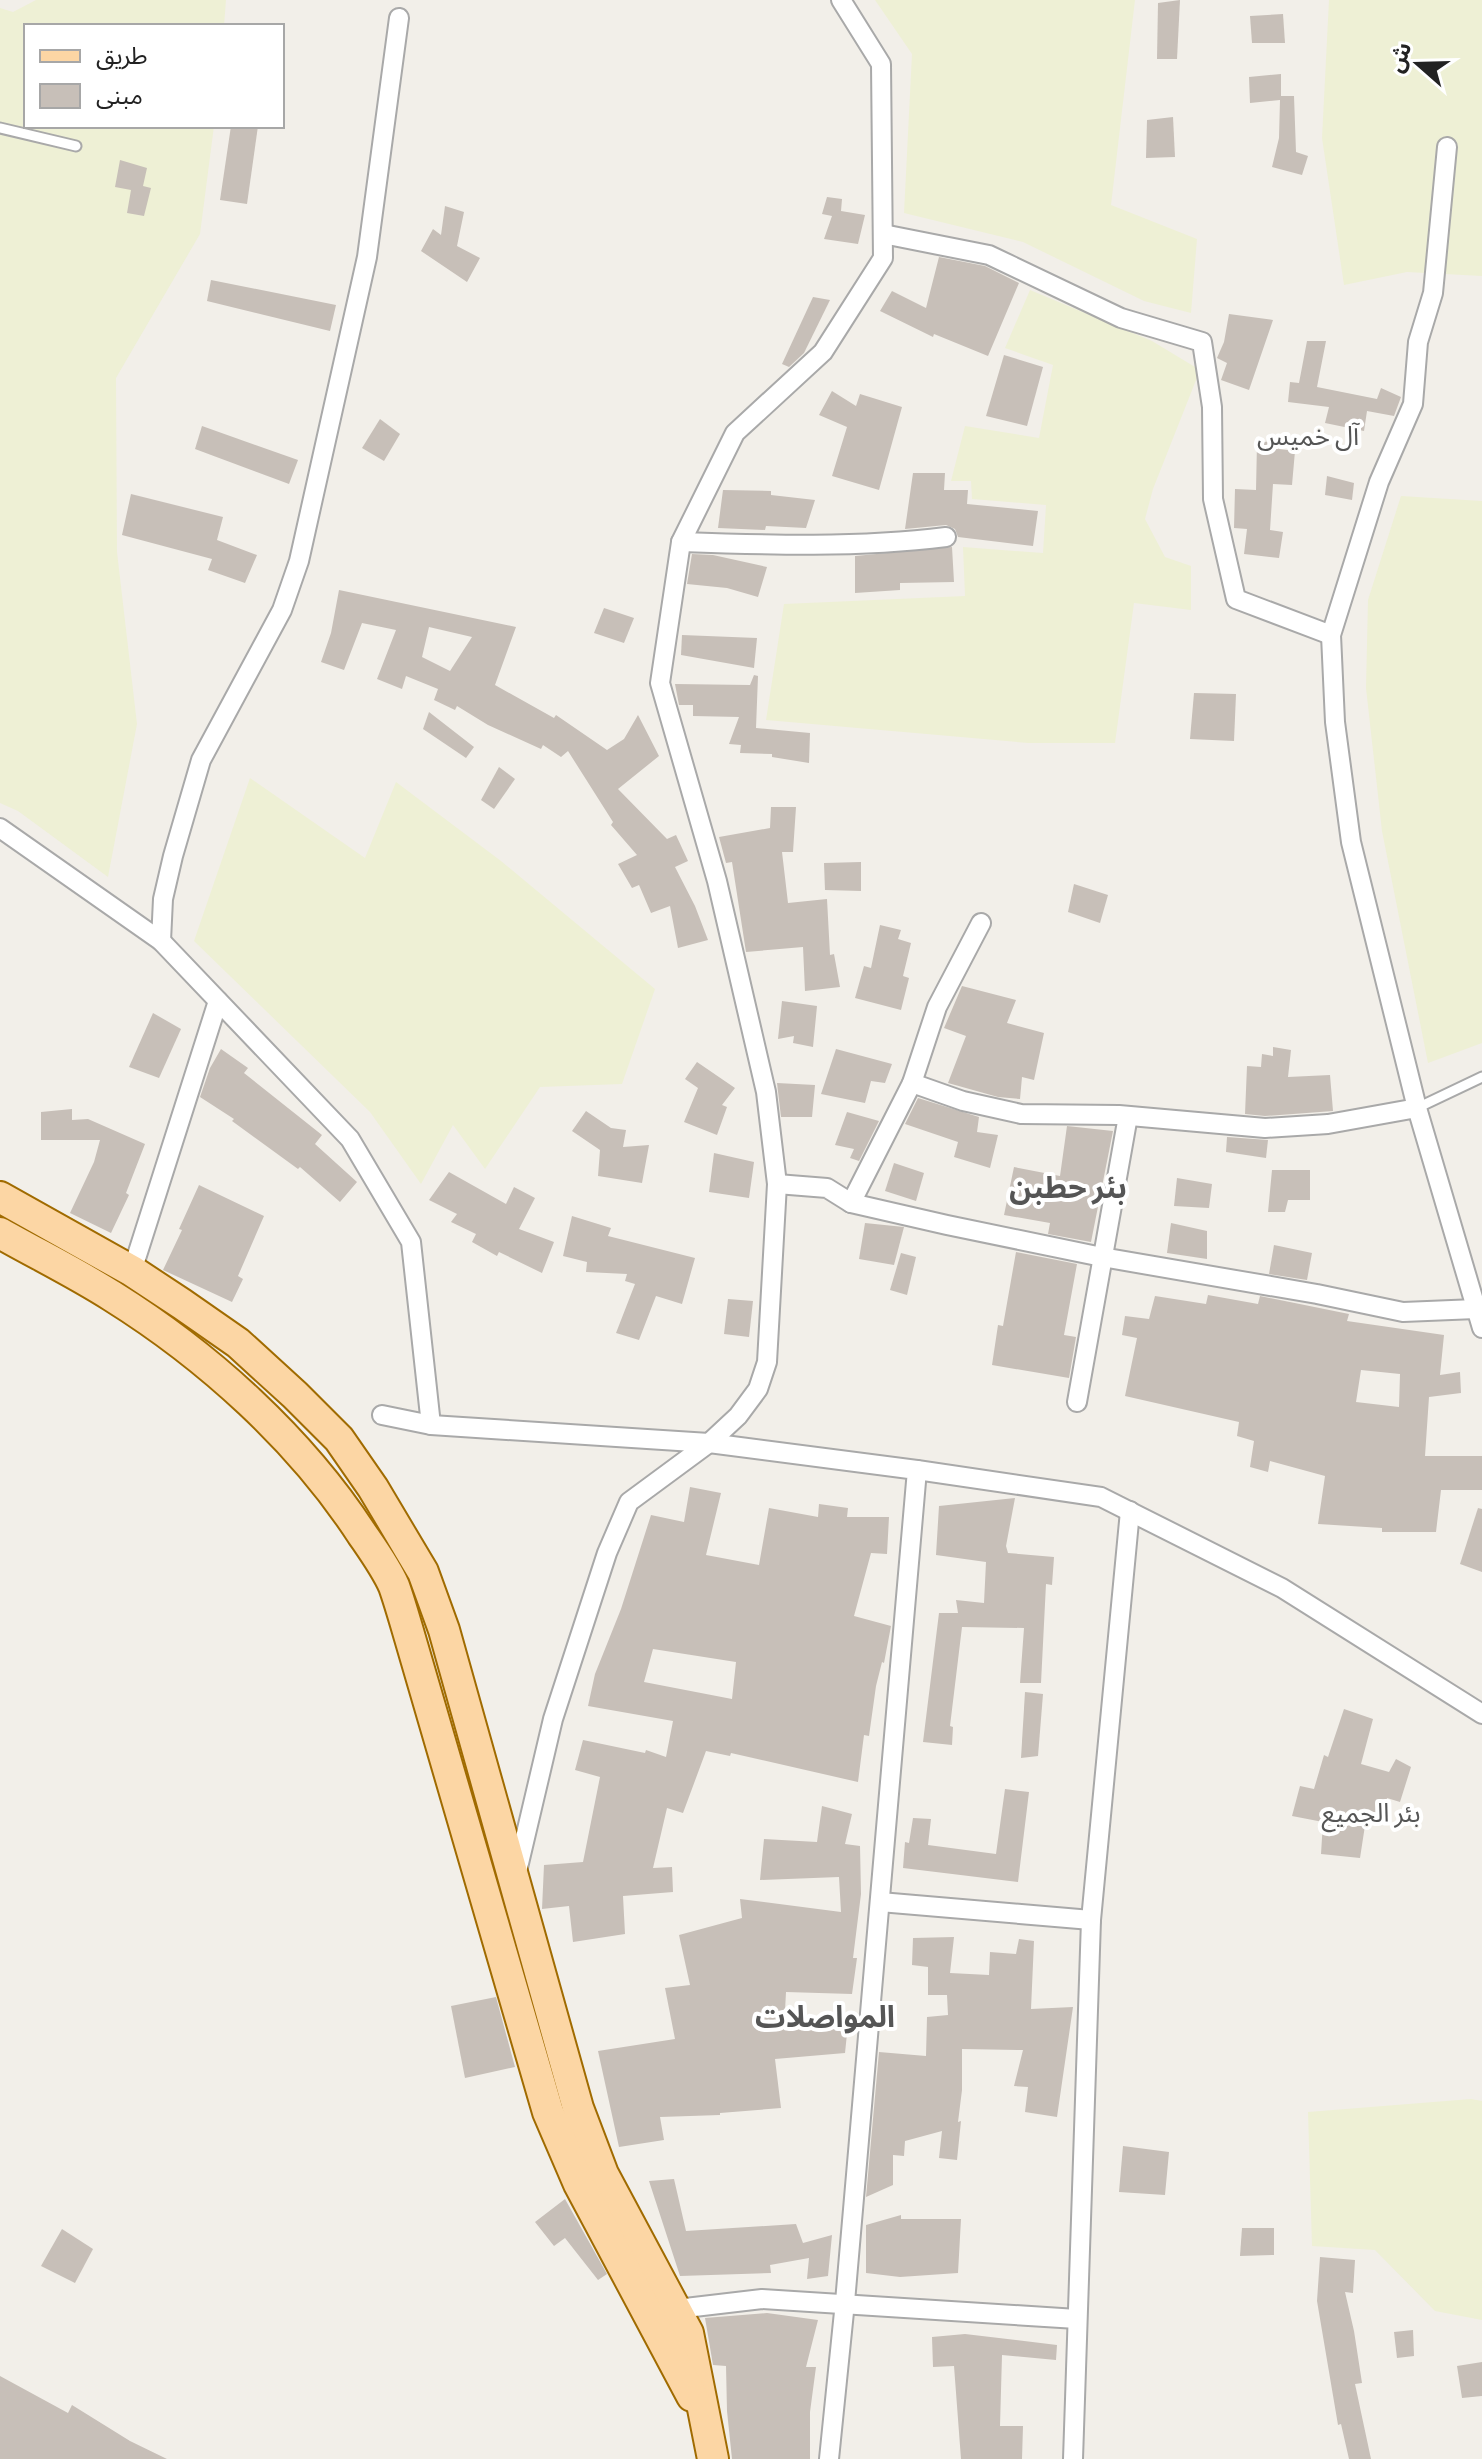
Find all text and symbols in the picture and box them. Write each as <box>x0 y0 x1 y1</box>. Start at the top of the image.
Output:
legend <box>24 24 284 128</box>
north arrow <box>1378 24 1458 104</box>
text: ش <box>1381 38 1417 76</box>
text: طريق <box>96 40 148 71</box>
text: مبنى <box>96 80 143 109</box>
district label: آل خميس <box>1257 419 1360 451</box>
district label: بئر حطبن <box>1009 1167 1127 1205</box>
district label: بئر الجميع <box>1321 1796 1421 1833</box>
district label: المواصلات <box>755 1996 895 2034</box>

